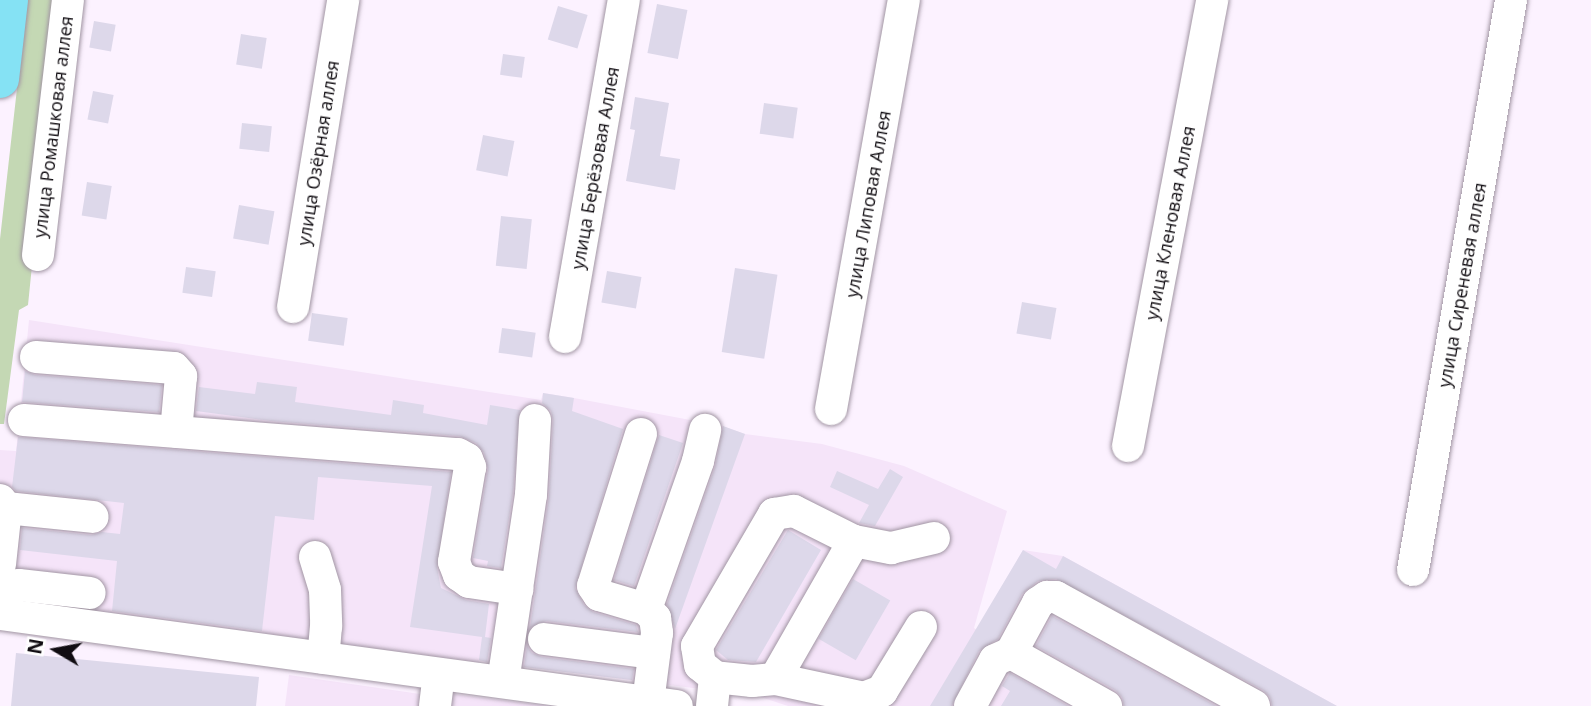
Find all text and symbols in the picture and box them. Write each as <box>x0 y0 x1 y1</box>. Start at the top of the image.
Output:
street label: улица Ромашковая аллея <box>29 15 77 239</box>
street label: улица Озёрная аллея <box>293 59 343 247</box>
street label: улица Берёзовая Аллея <box>567 65 623 271</box>
street label: улица Липовая Аллея <box>841 109 895 299</box>
street label: улица Кленовая Аллея <box>1141 124 1199 322</box>
street label: улица Сиреневая аллея <box>1433 181 1491 389</box>
north arrow <box>21 615 91 685</box>
text: N <box>21 636 49 656</box>

